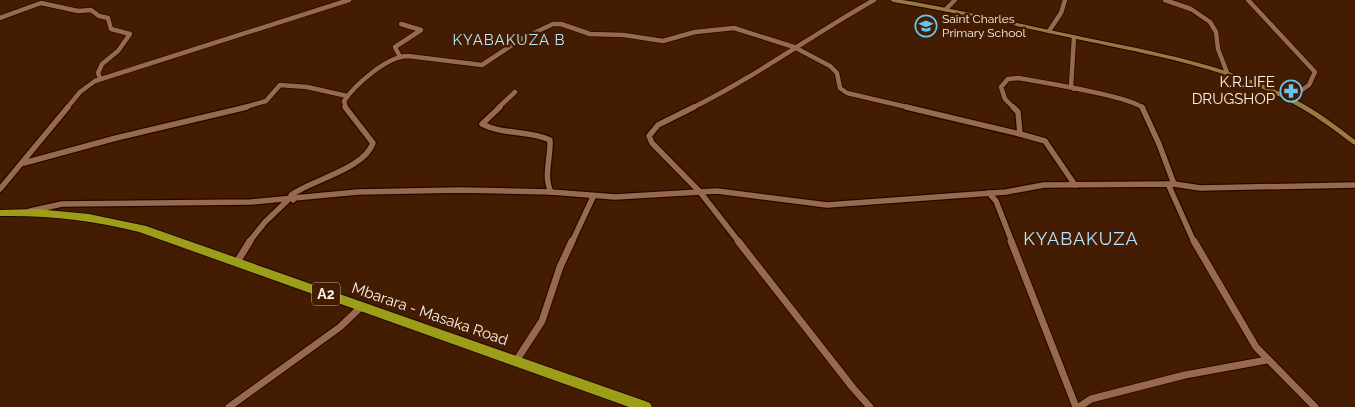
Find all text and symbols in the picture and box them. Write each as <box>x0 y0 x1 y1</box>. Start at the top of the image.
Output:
place label: Saint Charles Primary School <box>942 12 1026 40</box>
school or university icon: Saint Charles Primary School <box>914 14 938 38</box>
district label: KYABAKUZA B <box>452 31 566 49</box>
place label: K.R.LIFE DRUGSHOP <box>1192 73 1275 108</box>
pharmacy icon: K.R.LIFE DRUGSHOP <box>1279 79 1303 103</box>
district label: KYABAKUZA <box>1023 228 1139 249</box>
street label: Mbarara - Masaka Road <box>350 279 510 349</box>
road number: A2 <box>312 282 340 306</box>

